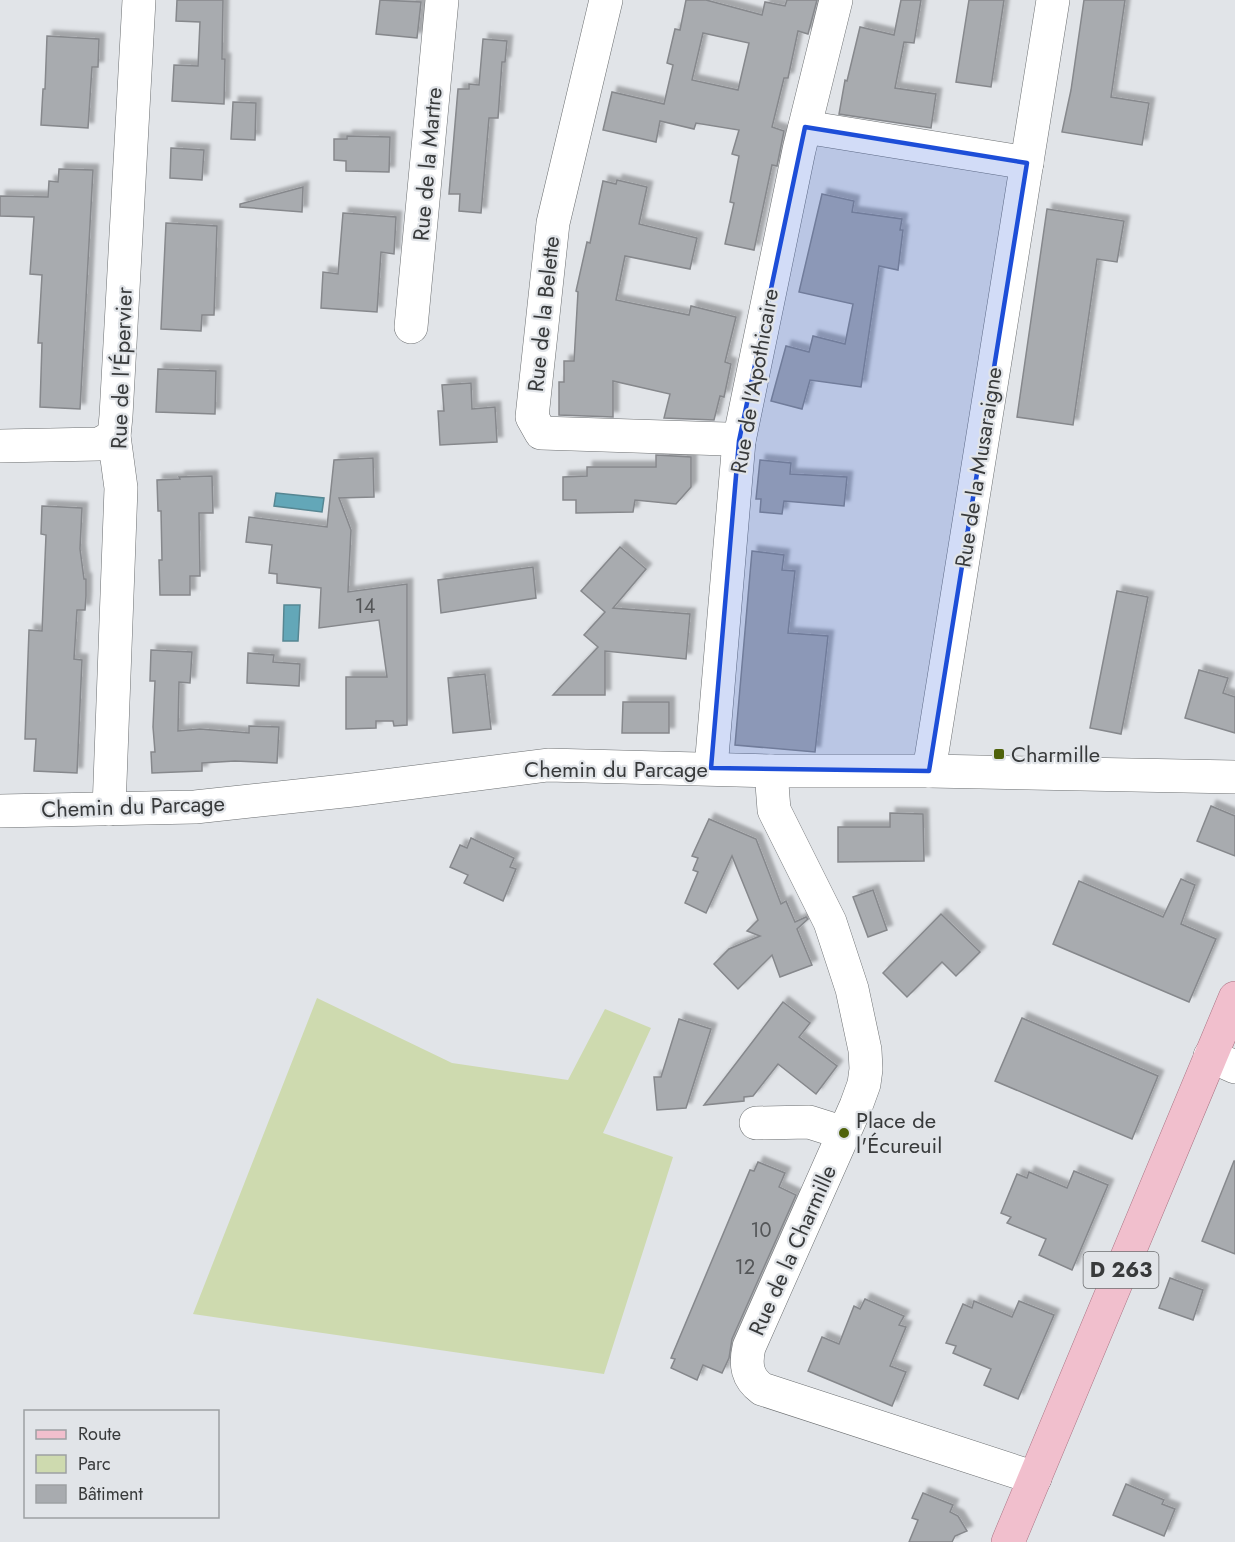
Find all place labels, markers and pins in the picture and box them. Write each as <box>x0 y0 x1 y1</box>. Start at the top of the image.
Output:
place label: Charmille <box>1011 738 1100 770</box>
marker: Charmille <box>992 747 1006 761</box>
place label: Place de l'Écureuil <box>856 1104 942 1161</box>
marker: Place de l'Écureuil <box>837 1126 851 1140</box>

